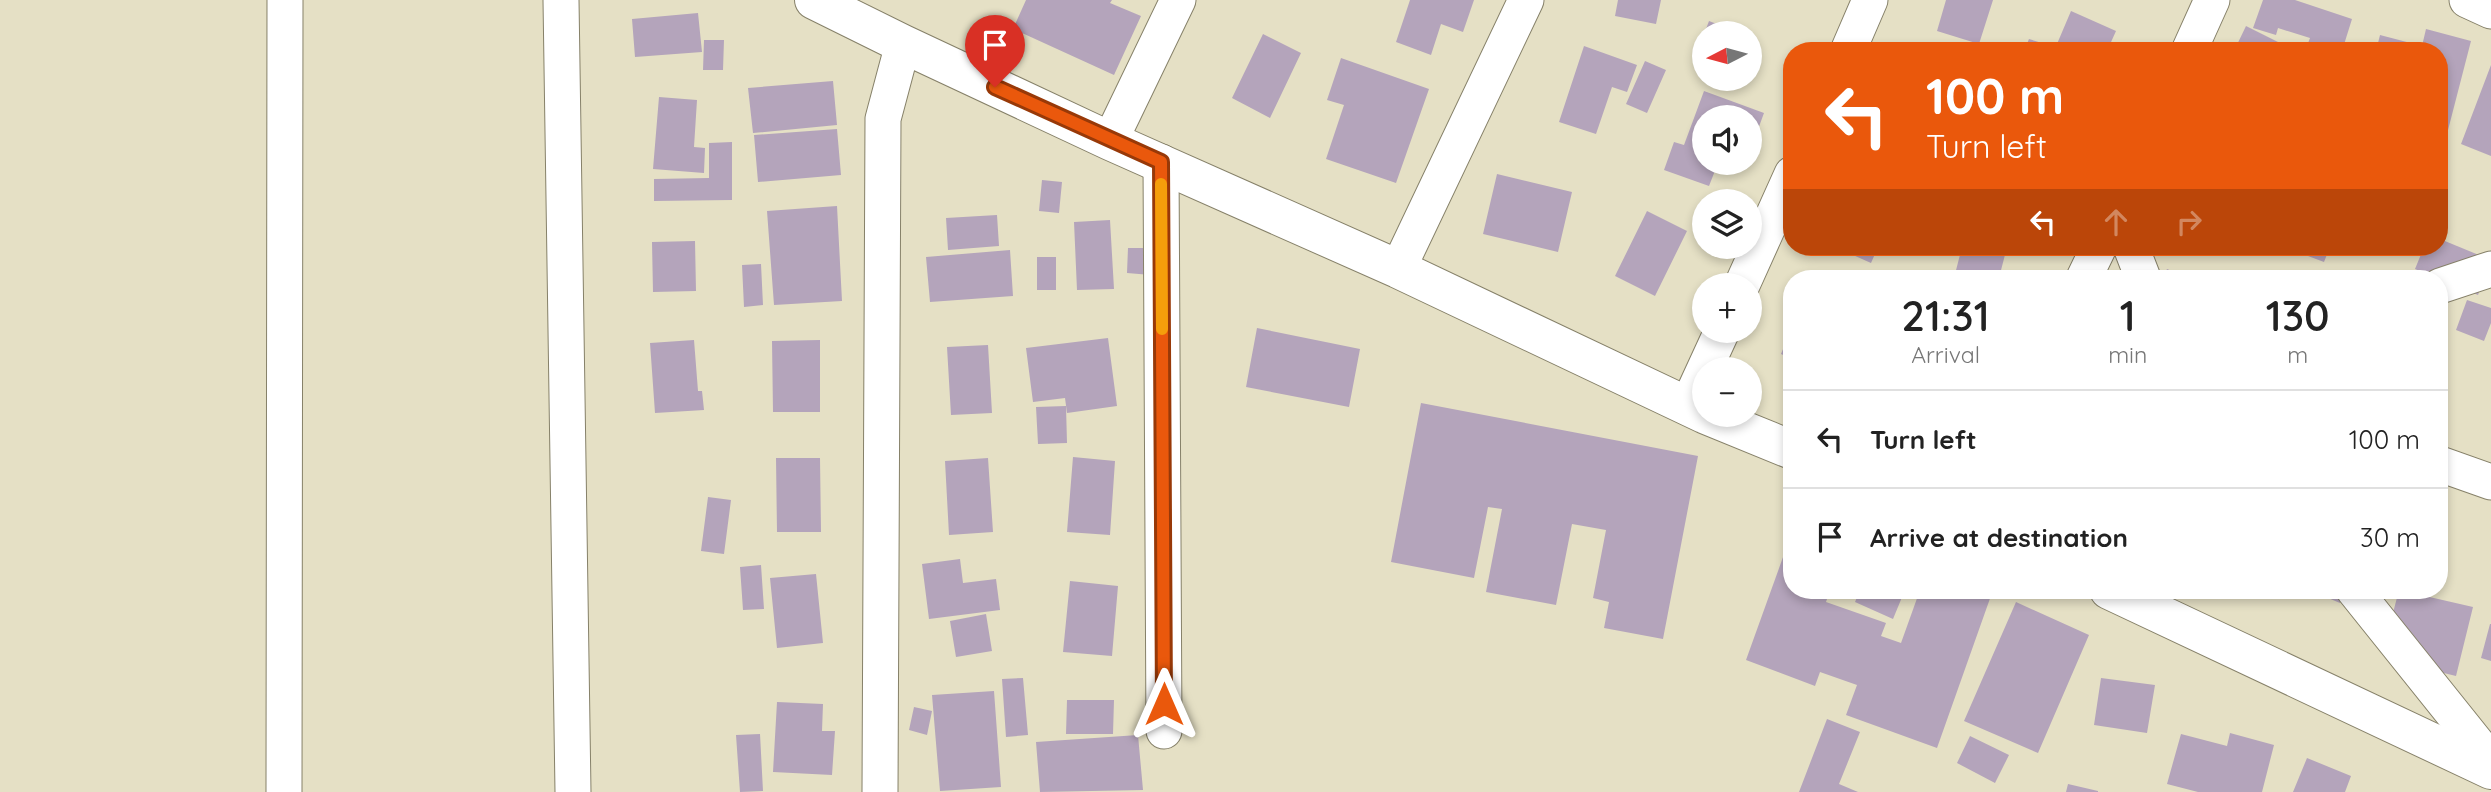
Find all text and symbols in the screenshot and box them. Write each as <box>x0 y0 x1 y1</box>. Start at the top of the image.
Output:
pin <box>965 15 1025 87</box>
north arrow <box>1692 21 1762 91</box>
map controls <box>1692 21 1762 427</box>
icon: arrive <box>976 26 1014 64</box>
text: 100 m <box>1926 65 2064 126</box>
icon: left <box>1811 70 1902 161</box>
button: sound <box>1692 105 1762 175</box>
text: Turn left <box>1926 126 2047 166</box>
button: layers <box>1692 189 1762 259</box>
icon: left <box>2024 203 2062 241</box>
icon: ahead <box>2097 203 2135 241</box>
icon: right <box>2170 203 2208 241</box>
button: + <box>1692 273 1762 343</box>
text: 21:31 <box>1901 289 1990 342</box>
text: 1 <box>2120 289 2136 342</box>
text: 130 <box>2266 289 2330 342</box>
text: Arrival <box>1911 340 1980 369</box>
text: min <box>2108 340 2147 369</box>
text: m <box>2287 340 2308 369</box>
button: − <box>1692 357 1762 427</box>
icon: left <box>1811 420 1849 458</box>
text: Turn left <box>1870 423 1977 456</box>
text: 100 m <box>2349 423 2420 456</box>
icon: arrive <box>1811 518 1849 556</box>
text: Arrive at destination <box>1870 521 2128 554</box>
text: 30 m <box>2360 521 2420 554</box>
position arrow <box>1127 667 1201 741</box>

